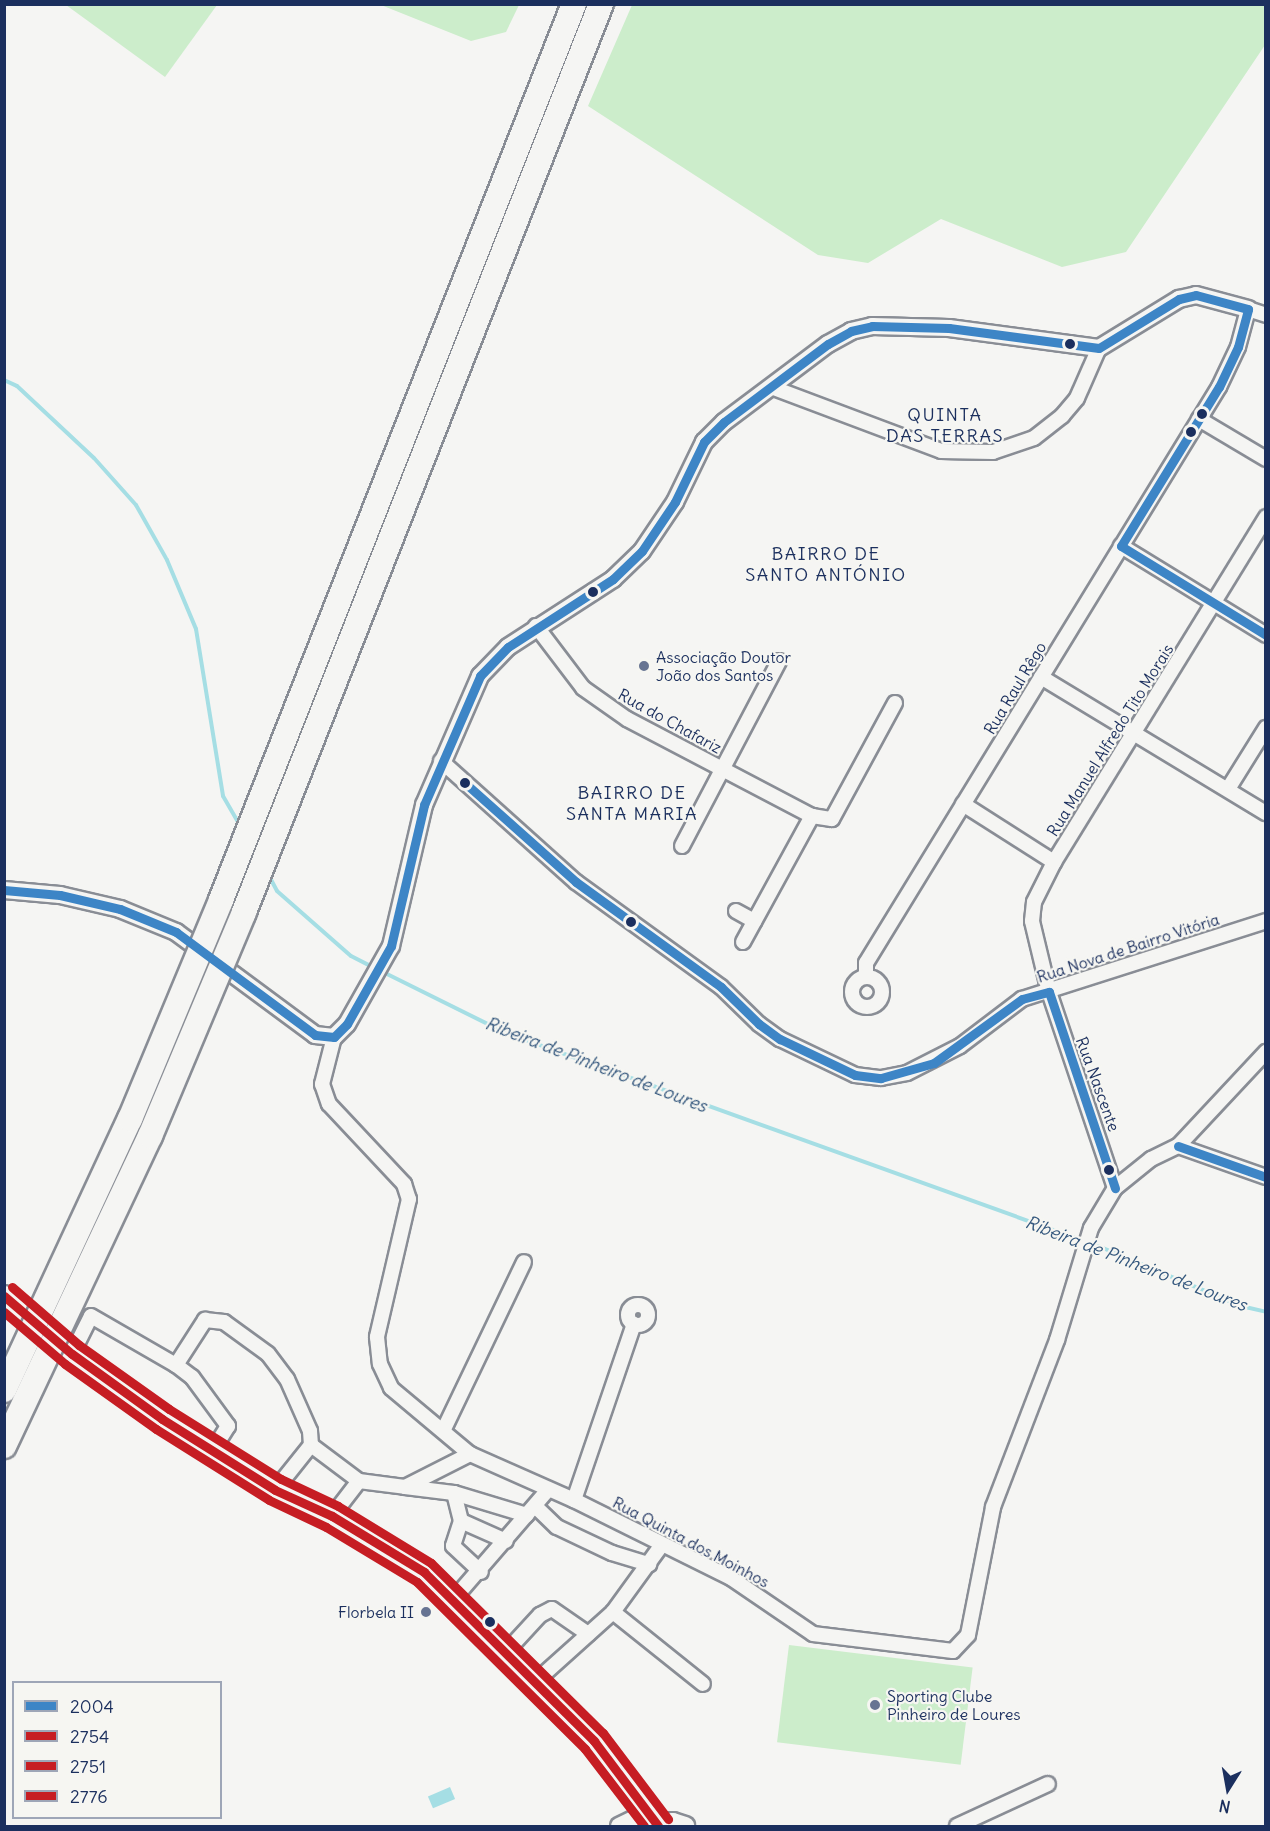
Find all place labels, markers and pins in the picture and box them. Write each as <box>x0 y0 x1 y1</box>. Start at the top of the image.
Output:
unlabelled marker <box>1064 338 1076 350</box>
unlabelled marker <box>1196 408 1208 420</box>
unlabelled marker <box>1185 426 1197 438</box>
unlabelled marker <box>587 586 599 598</box>
place label: Associação Doutor João dos Santos <box>656 647 791 685</box>
marker: Associação Doutor João dos Santos <box>637 659 651 673</box>
unlabelled marker <box>459 777 471 789</box>
unlabelled marker <box>625 916 637 928</box>
unlabelled marker <box>1103 1164 1115 1176</box>
place label: Florbela II <box>338 1602 414 1622</box>
marker: Florbela II <box>419 1605 433 1619</box>
unlabelled marker <box>484 1616 496 1628</box>
place label: Sporting Clube Pinheiro de Loures <box>887 1686 1021 1724</box>
marker: Sporting Clube Pinheiro de Loures <box>868 1698 882 1712</box>

